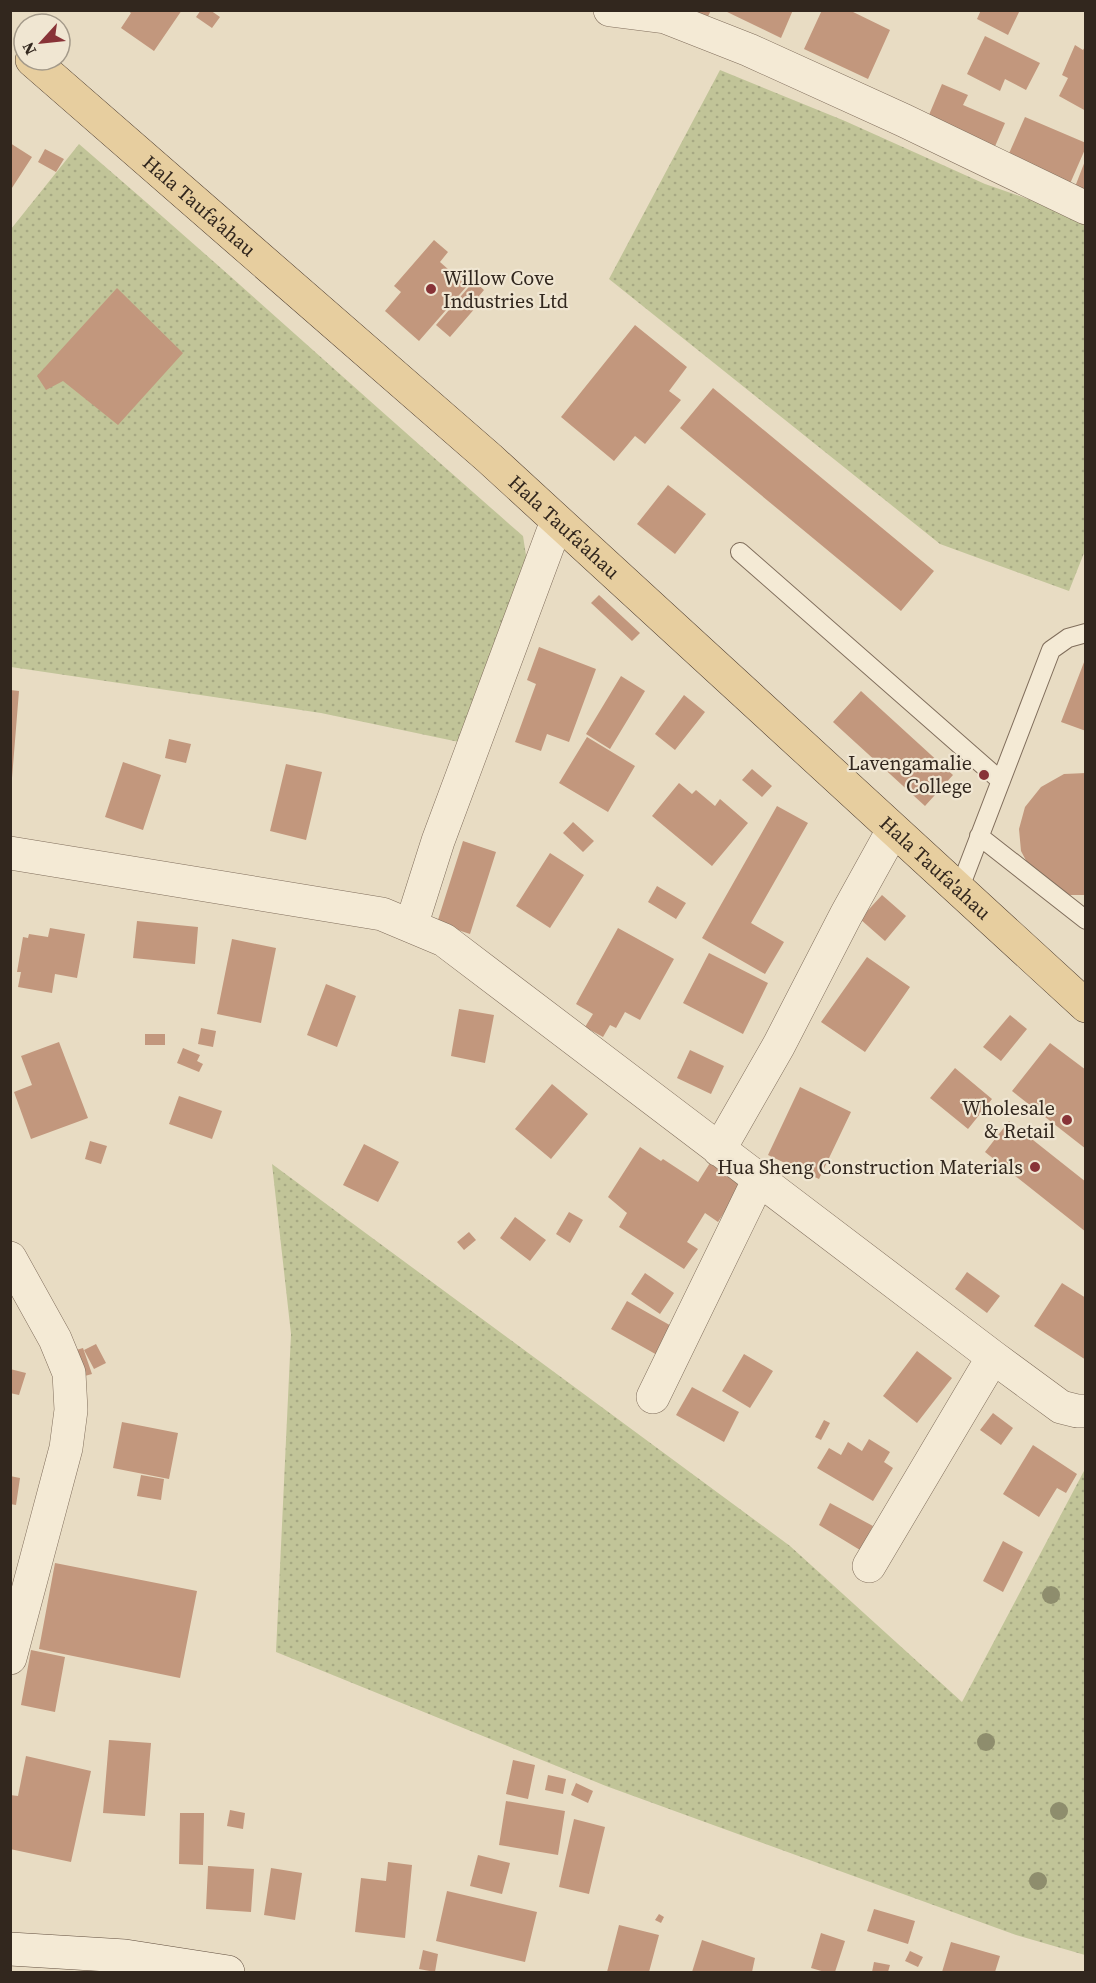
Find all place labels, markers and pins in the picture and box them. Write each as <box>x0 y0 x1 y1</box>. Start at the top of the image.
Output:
place label: Willow Cove Industries Ltd <box>443 264 569 315</box>
marker: Willow Cove Industries Ltd <box>424 282 438 296</box>
place label: Lavengamalie College <box>848 749 972 800</box>
marker: Lavengamalie College <box>977 768 991 782</box>
place label: Wholesale & Retail <box>962 1094 1055 1145</box>
marker: Wholesale & Retail <box>1060 1113 1074 1127</box>
place label: Hua Sheng Construction Materials <box>717 1153 1023 1181</box>
marker: Hua Sheng Construction Materials <box>1028 1160 1042 1174</box>

